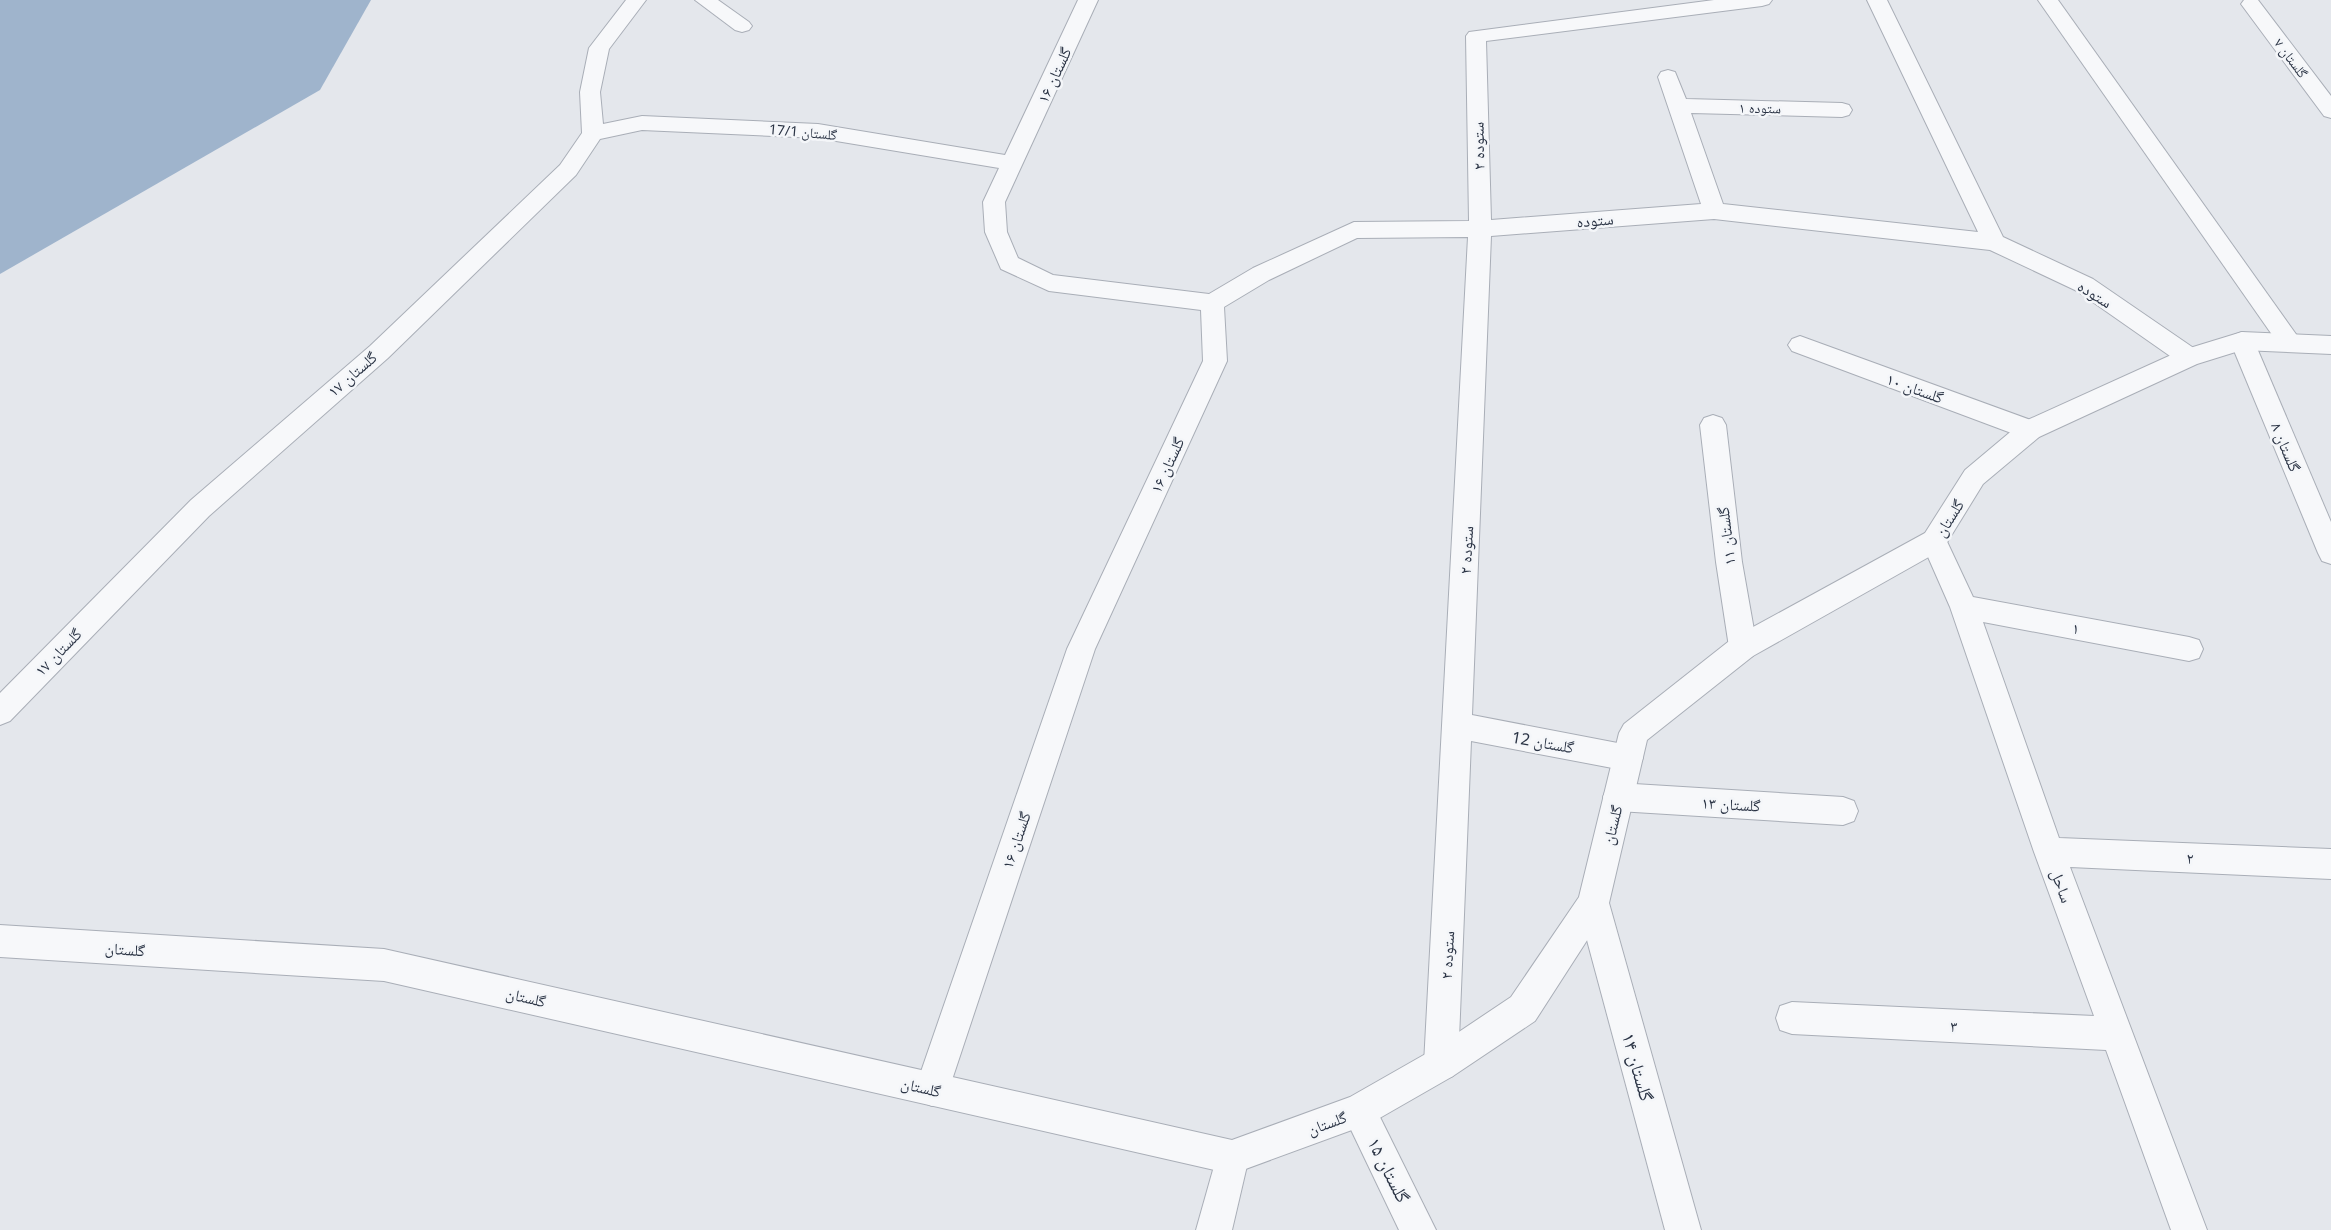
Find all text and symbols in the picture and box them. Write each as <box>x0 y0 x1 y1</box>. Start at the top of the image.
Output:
street label: گلستان ۷ <box>2270 34 2313 82</box>
street label: گلستان ۱۶ <box>1032 43 1077 106</box>
street label: ستوده ۱ <box>1739 98 1781 117</box>
street label: گلستان 17/1 <box>768 119 838 144</box>
street label: ستوده ۲ <box>1467 122 1489 170</box>
street label: ستوده <box>1576 207 1614 233</box>
street label: ستوده <box>2074 275 2116 313</box>
street label: گلستان ۱۷ <box>323 346 382 402</box>
street label: گلستان ۱۰ <box>1884 368 1947 409</box>
street label: گلستان ۸ <box>2266 419 2306 475</box>
street label: گلستان ۱۶ <box>1145 433 1190 496</box>
street label: گلستان <box>1929 495 1969 541</box>
street label: گلستان ۱۱ <box>1711 505 1741 567</box>
street label: ستوده ۲ <box>1454 525 1478 575</box>
street label: ۱ <box>2070 617 2082 639</box>
street label: گلستان ۱۷ <box>30 623 87 681</box>
street label: گلستان 12 <box>1510 726 1576 758</box>
street label: گلستان ۱۳ <box>1701 791 1761 817</box>
street label: گلستان <box>1596 802 1628 847</box>
street label: گلستان ۱۶ <box>996 808 1036 871</box>
street label: ۲ <box>2186 847 2194 869</box>
street label: ساحل <box>2046 866 2078 906</box>
street label: ستوده ۲ <box>1435 930 1459 980</box>
street label: گلستان <box>104 937 146 961</box>
street label: گلستان <box>504 982 548 1012</box>
street label: ۳ <box>1950 1015 1958 1037</box>
street label: گلستان ۱۴ <box>1616 1030 1660 1104</box>
street label: گلستان <box>899 1072 943 1102</box>
street label: گلستان <box>1304 1106 1350 1140</box>
street label: گلستان ۱۵ <box>1362 1133 1417 1207</box>

